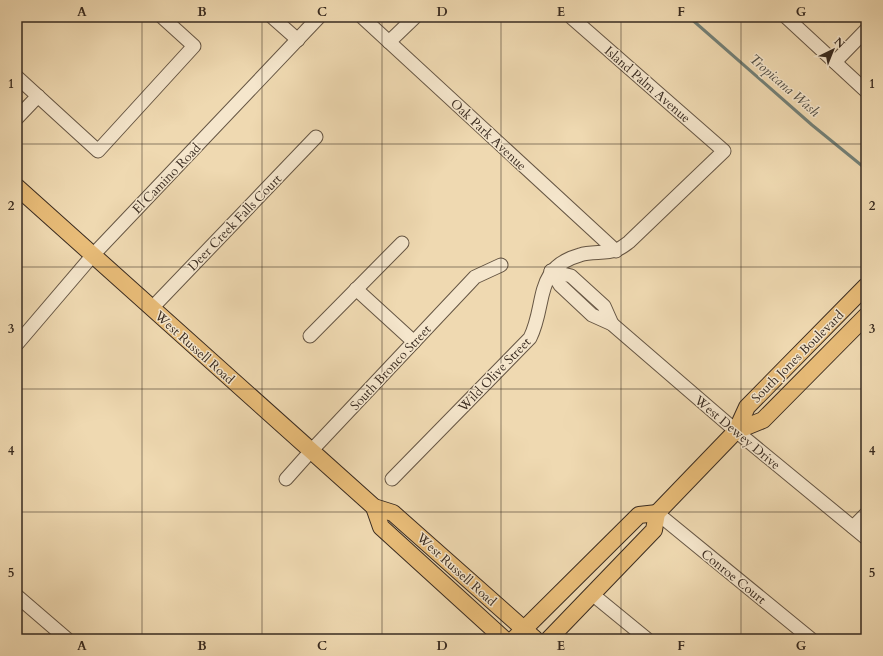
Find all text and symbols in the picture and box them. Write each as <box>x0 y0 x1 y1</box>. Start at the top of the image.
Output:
text: A <box>77 3 87 21</box>
text: B <box>197 3 207 21</box>
text: C <box>317 3 327 21</box>
text: D <box>436 3 448 21</box>
text: E <box>557 3 565 21</box>
text: F <box>677 3 685 21</box>
text: G <box>796 3 807 21</box>
north arrow <box>813 30 853 70</box>
text: N <box>831 34 848 52</box>
street label: Island Palm Avenue <box>600 42 694 127</box>
water label: Tropicana Wash <box>746 50 824 121</box>
text: 1 <box>8 75 14 93</box>
text: 1 <box>869 75 875 93</box>
street label: Oak Park Avenue <box>446 95 530 175</box>
street label: El Camino Road <box>128 139 205 218</box>
street label: Deer Creek Falls Court <box>184 170 286 275</box>
text: 2 <box>8 197 15 215</box>
text: 2 <box>869 197 876 215</box>
street label: West Russell Road <box>150 306 238 388</box>
street label: South Jones Boulevard <box>747 306 848 407</box>
text: 3 <box>8 320 15 338</box>
text: 3 <box>869 320 876 338</box>
street label: South Bronco Street <box>346 321 435 414</box>
street label: Wild Olive Street <box>454 333 535 417</box>
street label: West Dewey Drive <box>690 391 784 474</box>
text: 4 <box>8 442 15 460</box>
text: 4 <box>869 442 876 460</box>
street label: West Russell Road <box>412 528 500 610</box>
street label: Conroe Court <box>697 545 770 608</box>
text: 5 <box>8 564 14 582</box>
text: 5 <box>869 564 875 582</box>
text: A <box>77 637 87 655</box>
text: B <box>197 637 207 655</box>
text: C <box>317 637 327 655</box>
text: D <box>436 637 448 655</box>
text: E <box>557 637 565 655</box>
text: F <box>677 637 685 655</box>
text: G <box>796 637 807 655</box>

